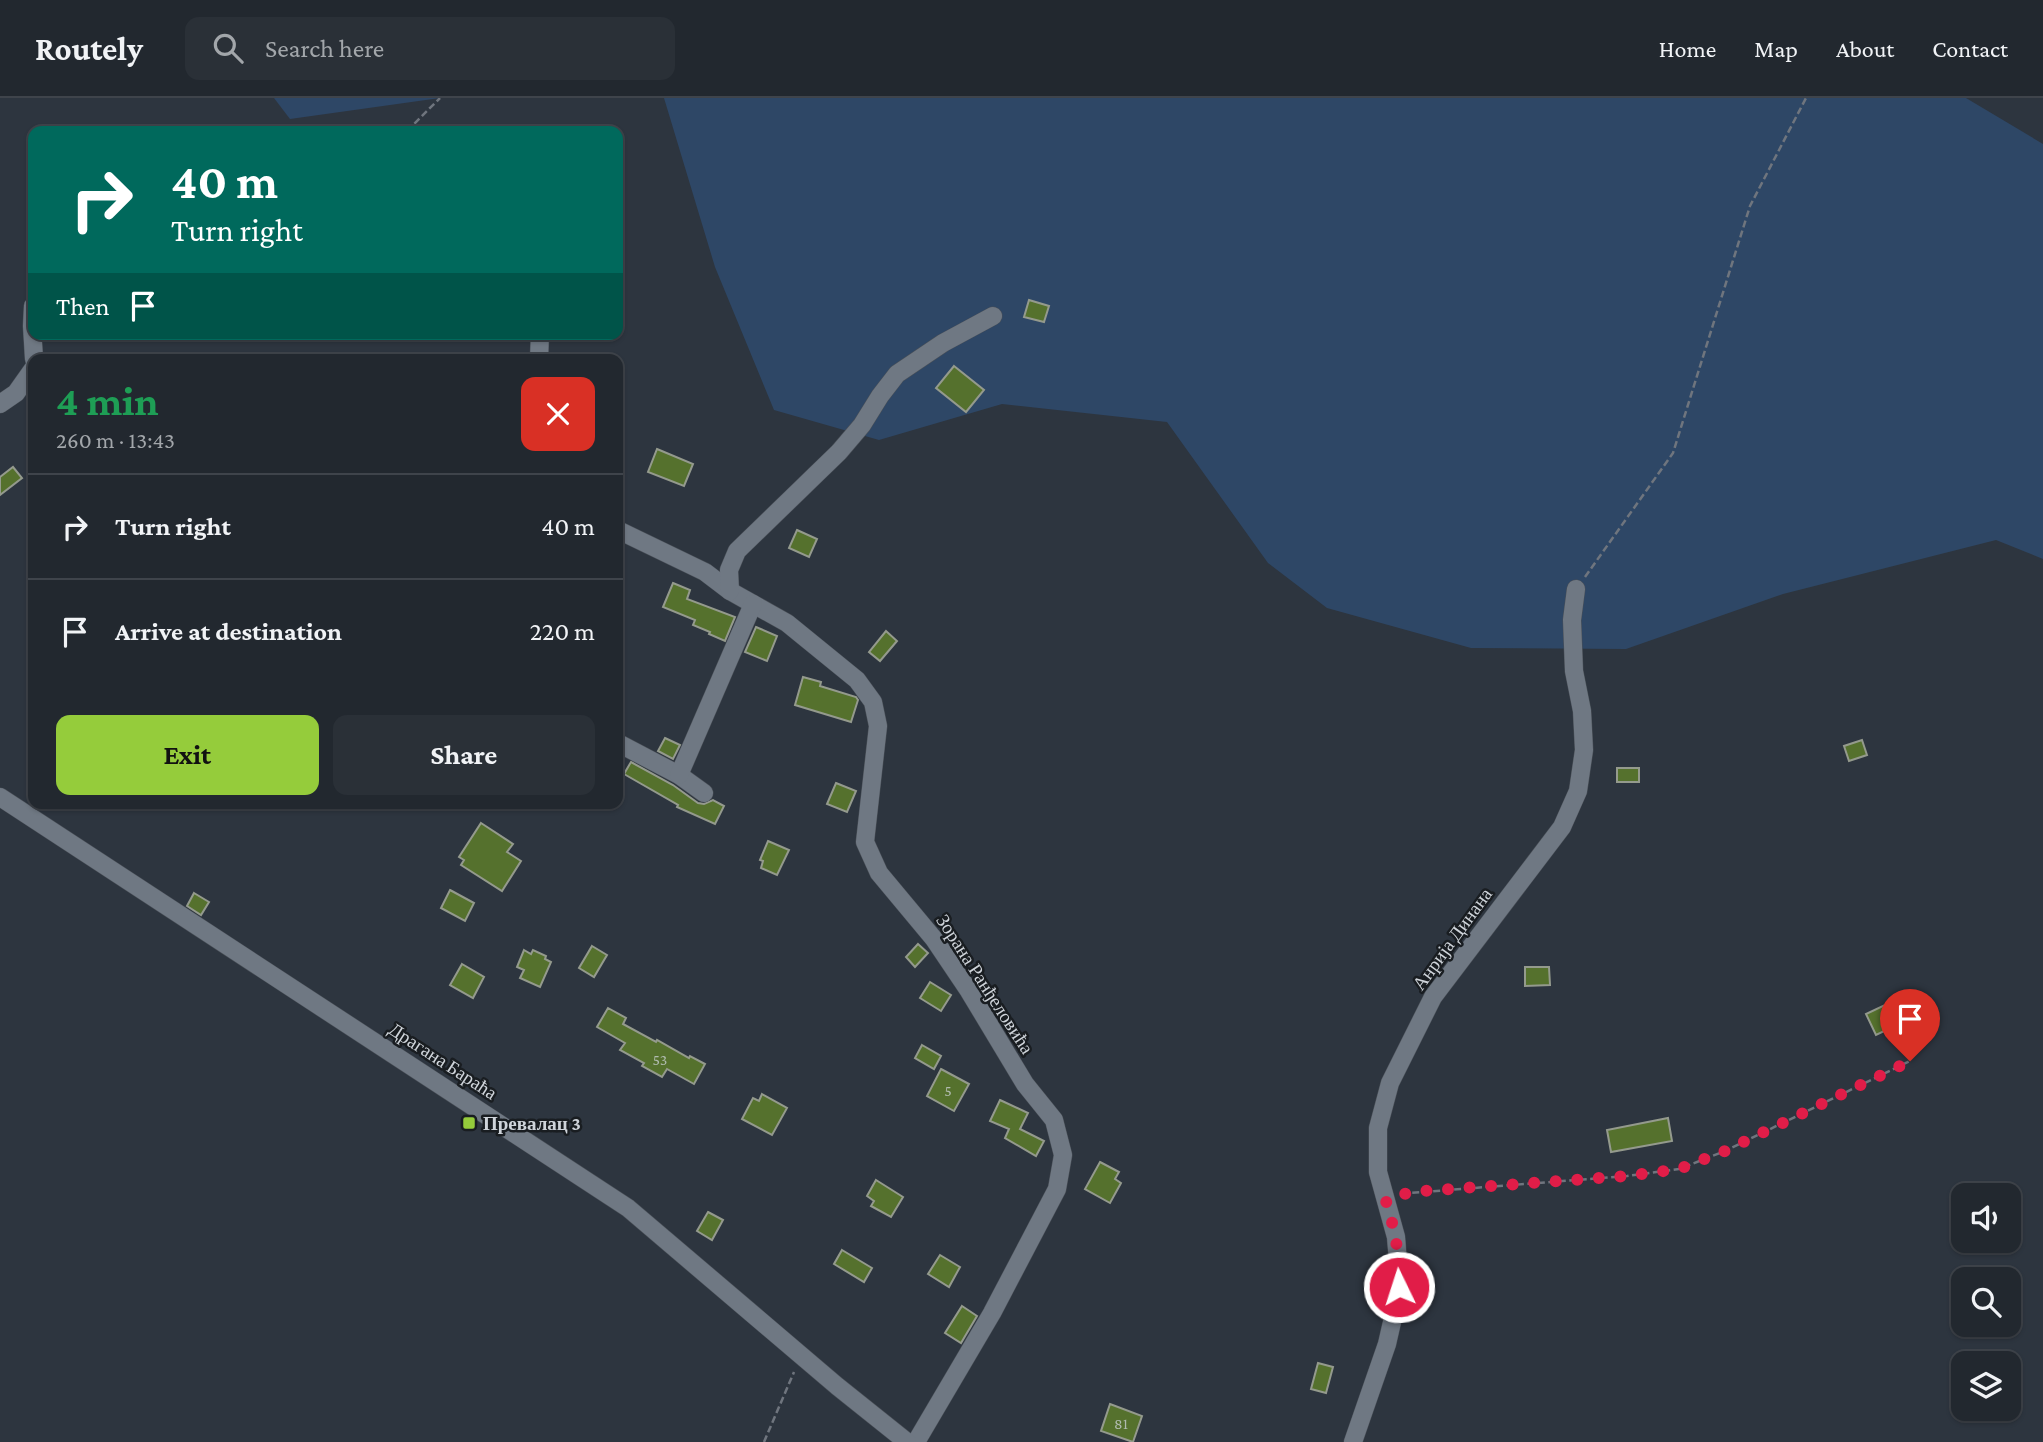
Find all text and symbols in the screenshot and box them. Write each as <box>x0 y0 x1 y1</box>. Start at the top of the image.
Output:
search box <box>185 17 675 80</box>
icon: search <box>209 29 247 67</box>
text: Routely <box>35 30 143 67</box>
text: Search here <box>265 34 384 63</box>
text: Home <box>1659 35 1716 62</box>
text: Map <box>1754 35 1798 62</box>
text: About <box>1836 35 1894 62</box>
text: Contact <box>1932 35 2008 62</box>
icon: right <box>56 154 147 245</box>
text: 40 m <box>171 154 278 209</box>
text: Turn right <box>171 212 303 248</box>
icon: arrive <box>124 287 162 325</box>
text: Then <box>56 292 110 321</box>
text: 4 min <box>56 377 159 424</box>
button: close <box>521 377 595 451</box>
text: 260 m · 13:43 <box>56 427 175 453</box>
icon: right <box>56 508 94 546</box>
text: Turn right <box>115 512 231 541</box>
text: 40 m <box>541 512 595 541</box>
icon: arrive <box>56 613 94 651</box>
text: Arrive at destination <box>115 617 342 646</box>
text: 220 m <box>530 617 595 646</box>
button: Exit <box>56 715 319 795</box>
button: Share <box>333 715 595 795</box>
street label: Анрија Динана <box>1408 883 1496 994</box>
street label: Зорана Ранђеловића <box>932 910 1038 1058</box>
pin <box>1880 989 1940 1061</box>
icon: arrive <box>1891 1000 1929 1038</box>
street label: Драгана Бараћа <box>385 1018 501 1104</box>
house number: 53 <box>653 1051 667 1068</box>
house number: 5 <box>944 1082 952 1099</box>
place label: Превалац 3 <box>483 1113 581 1134</box>
marker: Превалац 3 <box>461 1115 477 1131</box>
map controls <box>1951 1183 2021 1421</box>
button: sound <box>1951 1183 2021 1253</box>
position arrow <box>1362 1250 1436 1324</box>
button: search <box>1951 1267 2021 1337</box>
button: layers <box>1951 1351 2021 1421</box>
house number: 81 <box>1114 1415 1128 1432</box>

